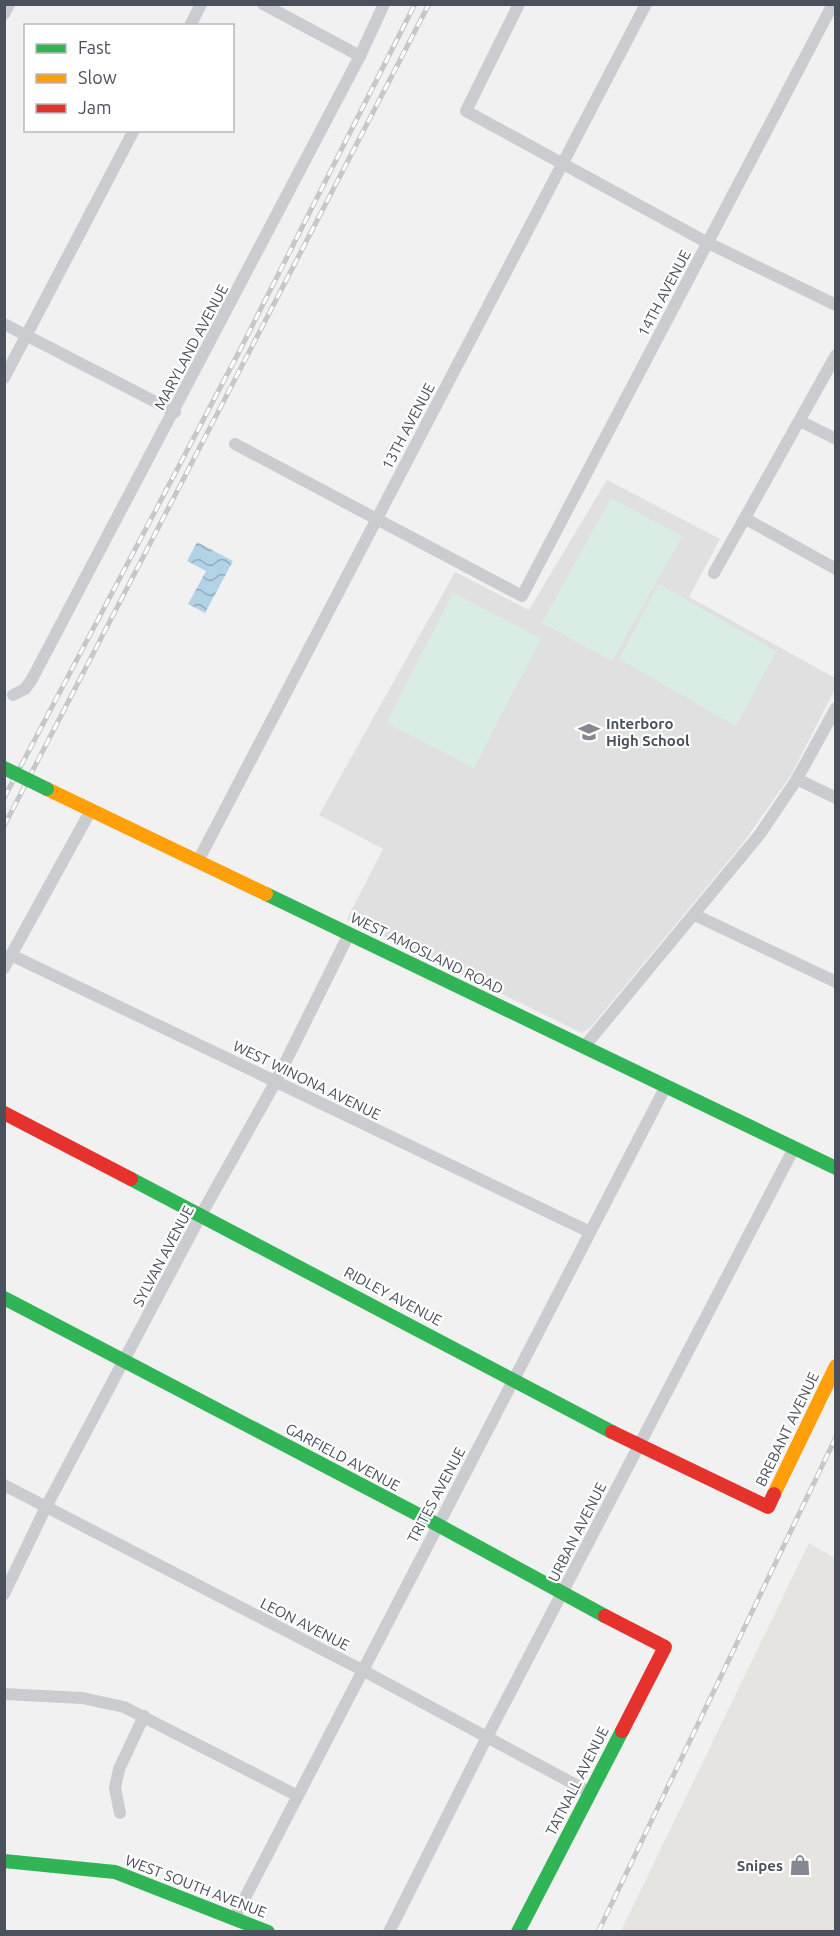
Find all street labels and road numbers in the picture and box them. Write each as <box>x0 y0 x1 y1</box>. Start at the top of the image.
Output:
street label: 14TH AVENUE <box>634 247 694 339</box>
street label: MARYLAND AVENUE <box>151 281 231 413</box>
street label: 13TH AVENUE <box>378 380 438 472</box>
street label: WEST AMOSLAND ROAD <box>348 909 506 997</box>
street label: WEST WINONA AVENUE <box>230 1037 384 1123</box>
street label: SYLVAN AVENUE <box>129 1203 197 1309</box>
street label: RIDLEY AVENUE <box>341 1263 445 1329</box>
street label: BREBANT AVENUE <box>752 1369 822 1489</box>
street label: GARFIELD AVENUE <box>283 1420 403 1494</box>
street label: TRITES AVENUE <box>404 1444 468 1546</box>
street label: URBAN AVENUE <box>545 1479 609 1585</box>
street label: LEON AVENUE <box>258 1594 352 1654</box>
street label: TATNALL AVENUE <box>542 1724 612 1838</box>
street label: WEST SOUTH AVENUE <box>123 1851 269 1921</box>

